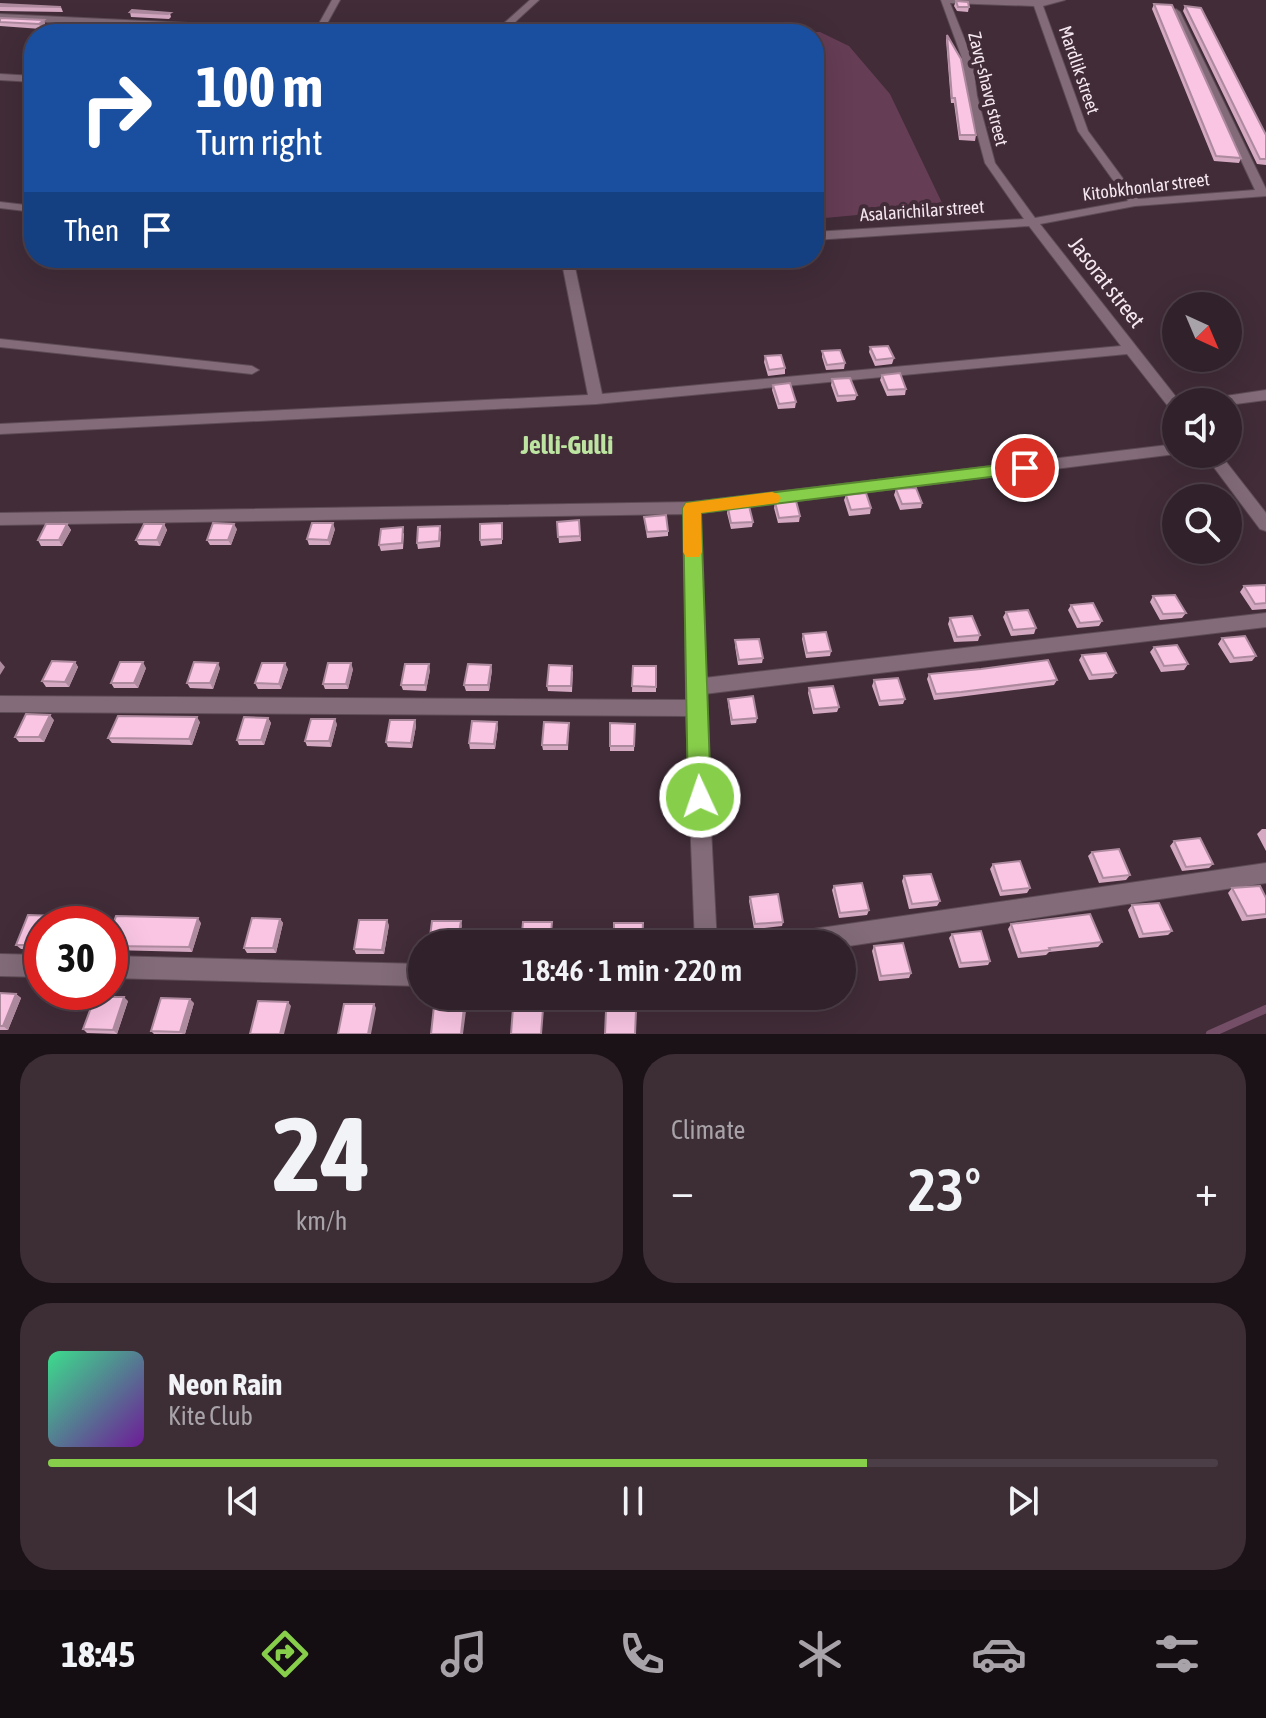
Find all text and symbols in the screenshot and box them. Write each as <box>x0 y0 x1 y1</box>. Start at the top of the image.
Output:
street label: Mardlik street <box>1055 23 1104 117</box>
street label: Zavq-shavq street <box>964 30 1013 148</box>
text: 100 m <box>196 55 323 119</box>
icon: right <box>64 56 168 160</box>
text: Turn right <box>196 121 323 163</box>
street label: Kitobkhonlar street <box>1081 168 1211 205</box>
street label: Asalarichilar street <box>859 196 985 225</box>
icon: arrive <box>135 208 179 252</box>
text: Then <box>64 213 119 247</box>
street label: Jasorat street <box>1064 232 1150 332</box>
north arrow <box>1162 292 1242 372</box>
map controls <box>1162 292 1242 564</box>
button: sound <box>1162 388 1242 468</box>
district label: Jelli-Gulli <box>520 430 613 460</box>
pin <box>991 434 1059 502</box>
icon: arrive <box>1003 446 1047 490</box>
button: search <box>1162 484 1242 564</box>
position arrow <box>658 755 742 839</box>
speed limit sign: 30 <box>24 906 128 1010</box>
text: 18:46 · 1 min · 220 m <box>522 953 742 987</box>
text: 24 <box>273 1094 370 1213</box>
text: Climate <box>671 1115 745 1145</box>
text: 23° <box>908 1155 981 1224</box>
text: − <box>671 1165 694 1215</box>
text: + <box>1195 1165 1218 1215</box>
text: km/h <box>296 1206 347 1236</box>
text: Neon Rain <box>168 1367 282 1401</box>
text: Kite Club <box>168 1401 253 1431</box>
icon: previous <box>221 1479 265 1523</box>
icon: pause <box>611 1479 655 1523</box>
icon: next <box>1001 1479 1045 1523</box>
icon: directions <box>257 1626 313 1682</box>
icon: music <box>436 1626 492 1682</box>
icon: phone <box>614 1626 670 1682</box>
icon: climate <box>792 1626 848 1682</box>
icon: car <box>971 1626 1027 1682</box>
icon: filters <box>1149 1626 1205 1682</box>
text: 18:45 <box>61 1633 135 1675</box>

